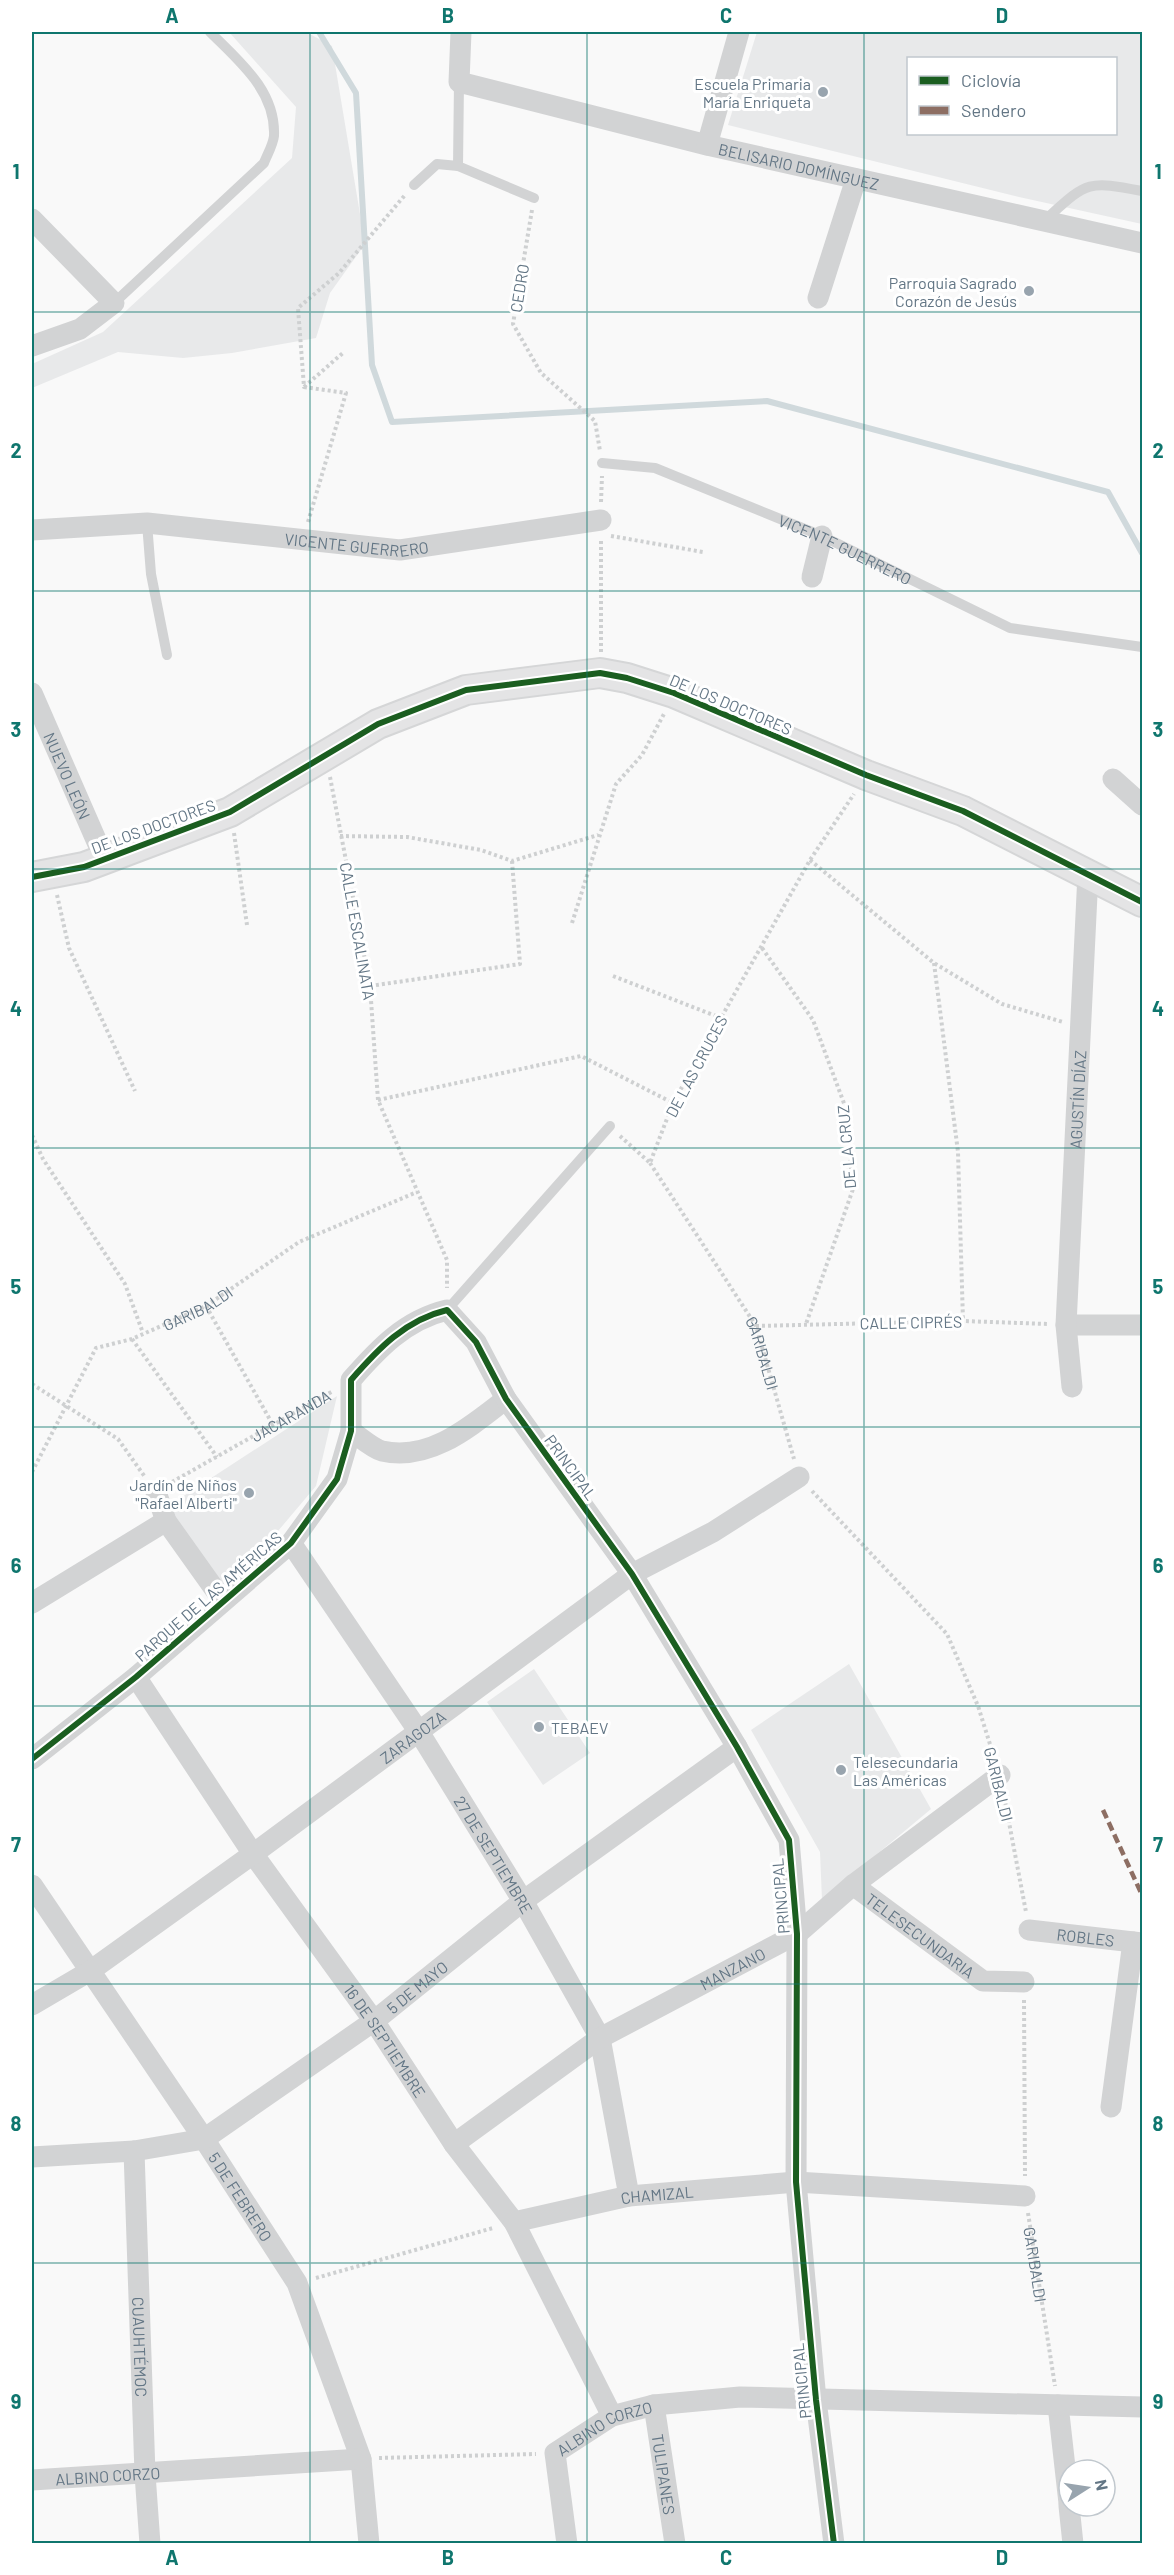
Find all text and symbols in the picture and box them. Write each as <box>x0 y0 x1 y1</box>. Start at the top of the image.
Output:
text: A <box>165 3 179 27</box>
text: B <box>442 3 454 27</box>
text: C <box>720 3 732 27</box>
text: D <box>996 3 1008 27</box>
legend <box>907 57 1117 135</box>
text: Ciclovía <box>961 69 1021 91</box>
place label: Escuela Primaria María Enriqueta <box>694 74 811 111</box>
marker: Escuela Primaria María Enriqueta <box>816 85 830 99</box>
text: Sendero <box>961 99 1026 121</box>
street label: BELISARIO DOMÍNGUEZ <box>717 138 881 193</box>
text: 1 <box>12 159 20 183</box>
text: 1 <box>1154 159 1162 183</box>
street label: CEDRO <box>506 262 532 314</box>
place label: Parroquia Sagrado Corazón de Jesús <box>889 273 1017 310</box>
marker: Parroquia Sagrado Corazón de Jesús <box>1022 284 1036 298</box>
text: 2 <box>10 438 22 462</box>
text: 2 <box>1152 438 1164 462</box>
street label: VICENTE GUERRERO <box>776 510 915 588</box>
street label: VICENTE GUERRERO <box>284 528 430 560</box>
street label: DE LOS DOCTORES <box>667 670 795 738</box>
text: 3 <box>11 717 21 741</box>
text: 3 <box>1153 717 1163 741</box>
street label: NUEVO LEÓN <box>41 729 95 822</box>
street label: DE LOS DOCTORES <box>88 795 218 857</box>
street label: CALLE ESCALINATA <box>337 861 380 1002</box>
text: 4 <box>10 996 22 1020</box>
text: 4 <box>1152 996 1164 1020</box>
street label: DE LAS CRUCES <box>661 1012 731 1120</box>
street label: AGUSTÍN DÍAZ <box>1065 1050 1089 1149</box>
street label: DE LA CRUZ <box>833 1104 859 1190</box>
text: 5 <box>11 1274 22 1298</box>
text: 5 <box>1153 1274 1164 1298</box>
street label: GARIBALDI <box>160 1282 236 1334</box>
street label: GARIBALDI <box>742 1312 783 1392</box>
street label: CALLE CIPRÉS <box>860 1312 962 1332</box>
street label: JACARANDA <box>247 1385 334 1445</box>
street label: PRINCIPAL <box>541 1431 601 1503</box>
place label: Jardín de Niños "Rafael Alberti" <box>129 1475 237 1512</box>
marker: Jardín de Niños "Rafael Alberti" <box>242 1486 256 1500</box>
street label: PARQUE DE LAS AMÉRICAS <box>131 1527 285 1665</box>
text: 6 <box>11 1553 22 1577</box>
text: 6 <box>1153 1553 1164 1577</box>
street label: ZARAGOZA <box>376 1706 449 1767</box>
place label: TEBAEV <box>551 1718 609 1737</box>
marker: TEBAEV <box>532 1720 546 1734</box>
street label: GARIBALDI <box>981 1745 1017 1823</box>
place label: Telesecundaria Las Américas <box>853 1752 958 1789</box>
marker: Telesecundaria Las Américas <box>834 1763 848 1777</box>
street label: 27 DE SEPTIEMBRE <box>451 1792 537 1917</box>
text: 7 <box>11 1832 21 1856</box>
text: 7 <box>1153 1832 1163 1856</box>
street label: PRINCIPAL <box>767 1857 793 1935</box>
street label: TELESECUNDARIA <box>863 1889 979 1981</box>
street label: ROBLES <box>1056 1924 1115 1949</box>
street label: MANZANO <box>696 1943 768 1993</box>
street label: 5 DE MAYO <box>382 1956 451 2017</box>
street label: 16 DE SEPTIEMBRE <box>341 1980 430 2101</box>
text: 8 <box>11 2111 22 2135</box>
text: 8 <box>1153 2111 1164 2135</box>
street label: 5 DE FEBRERO <box>205 2148 277 2244</box>
street label: CHAMIZAL <box>619 2181 694 2207</box>
street label: GARIBALDI <box>1021 2225 1051 2303</box>
street label: CUAUHTÉMOC <box>129 2296 152 2397</box>
street label: PRINCIPAL <box>788 2342 814 2420</box>
text: 9 <box>11 2389 21 2413</box>
text: 9 <box>1153 2389 1163 2413</box>
street label: ALBINO CORZO <box>553 2396 654 2459</box>
street label: TULIPANES <box>649 2433 680 2516</box>
north arrow <box>1057 2458 1117 2518</box>
street label: ALBINO CORZO <box>55 2462 161 2488</box>
text: N <box>1092 2478 1113 2492</box>
text: A <box>165 2545 179 2569</box>
text: B <box>442 2545 454 2569</box>
text: C <box>720 2545 732 2569</box>
text: D <box>996 2545 1008 2569</box>

